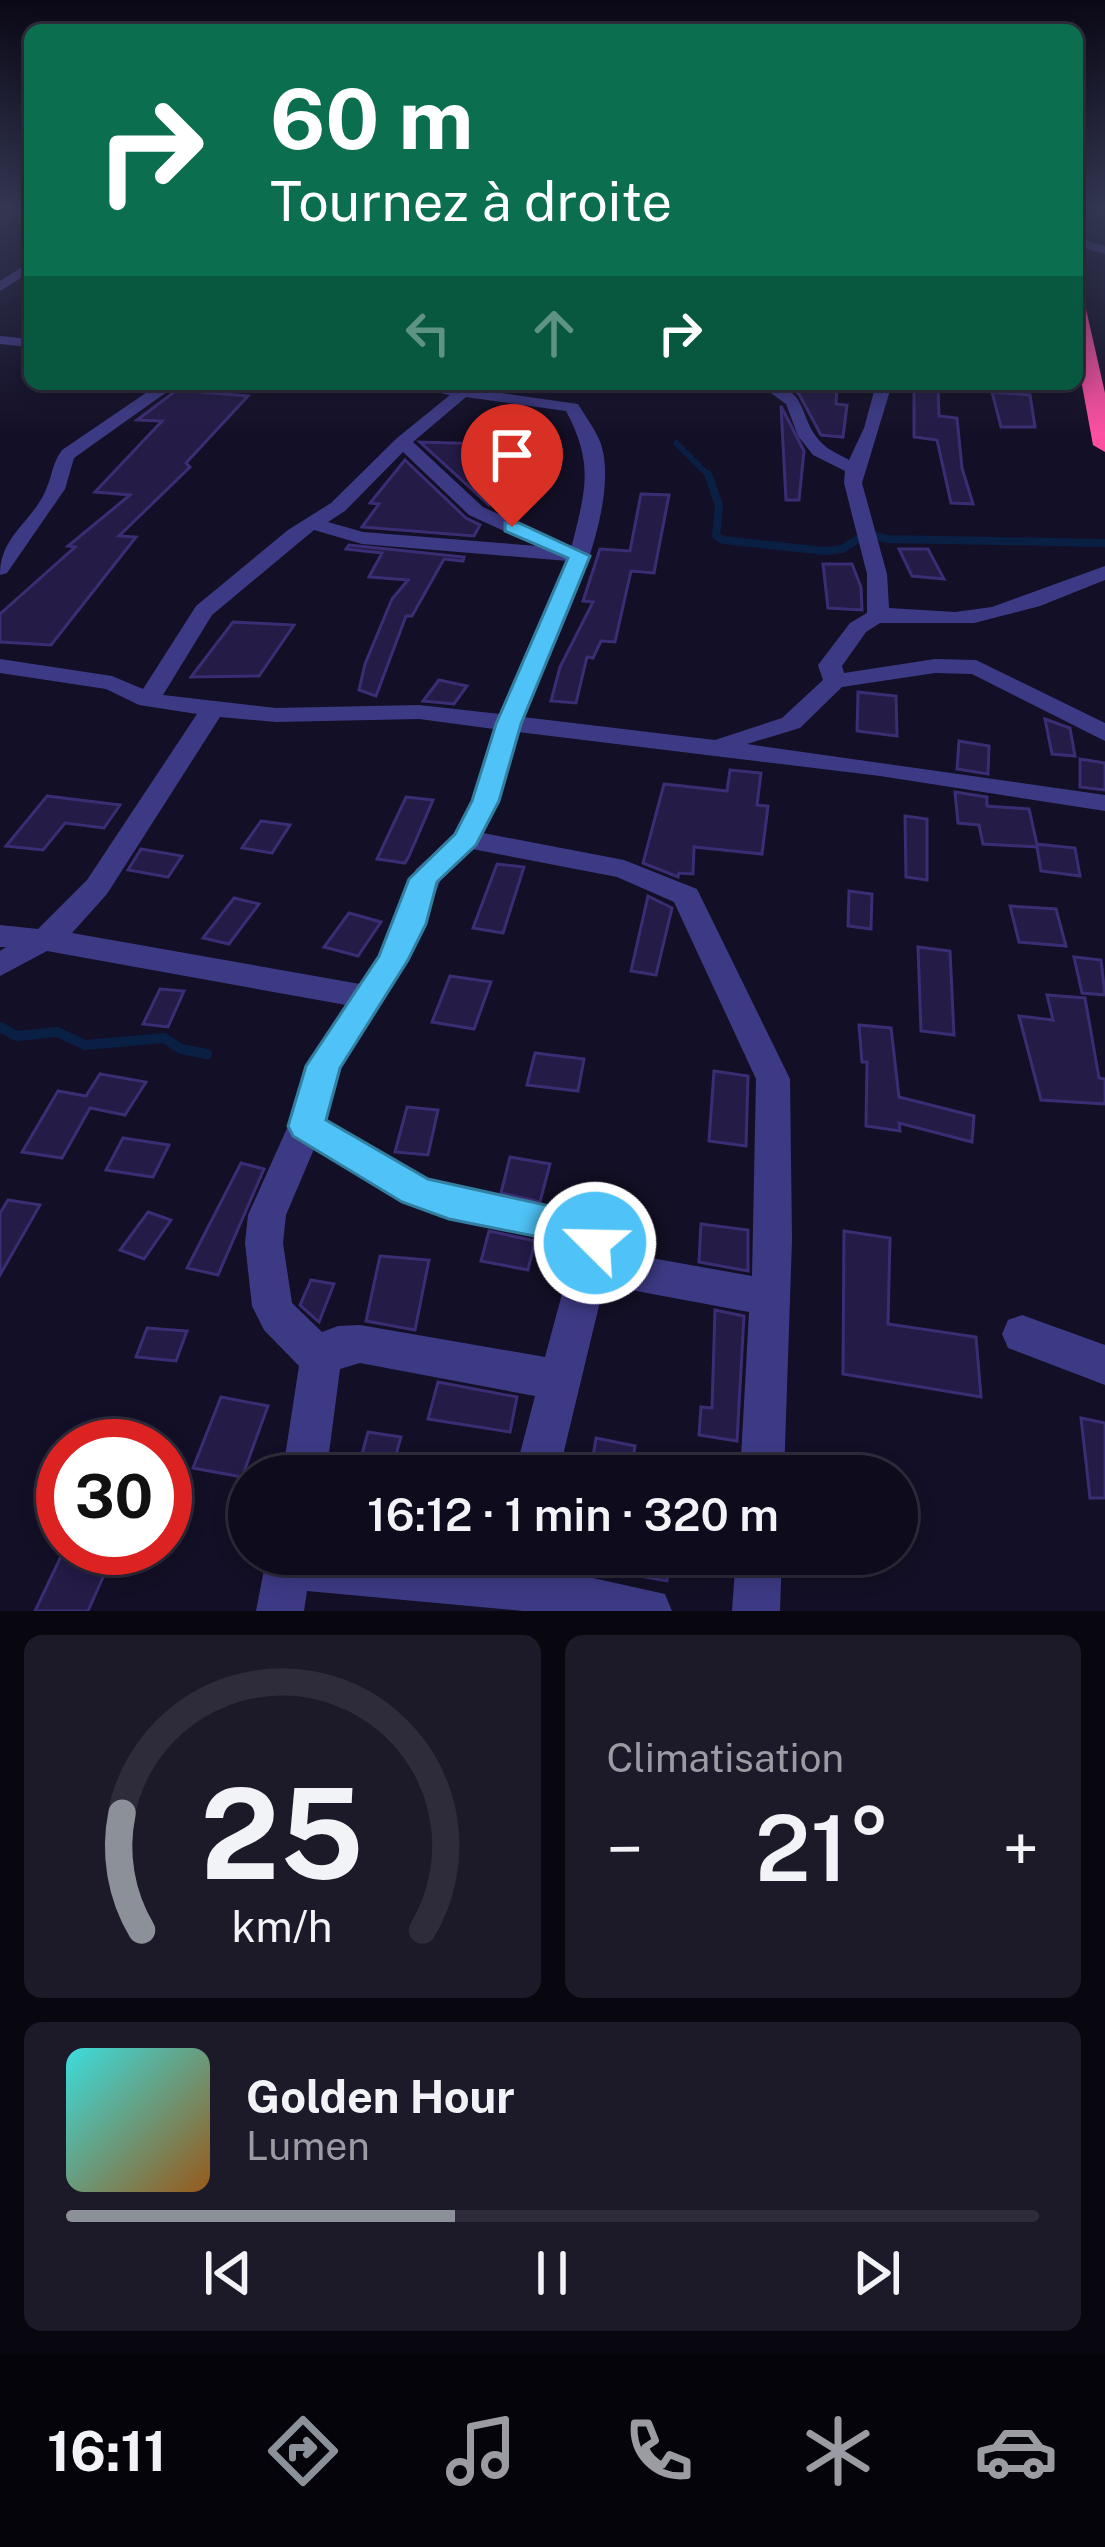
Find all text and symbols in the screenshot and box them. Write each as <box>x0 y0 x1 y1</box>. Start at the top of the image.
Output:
text: 60 m <box>270 69 474 168</box>
icon: right <box>72 72 228 228</box>
text: Tournez à droite <box>270 170 672 233</box>
icon: left <box>395 300 461 366</box>
icon: ahead <box>521 300 587 366</box>
icon: right <box>647 300 713 366</box>
pin <box>461 404 563 527</box>
icon: arrive <box>479 422 545 488</box>
position arrow <box>532 1180 658 1306</box>
speed limit sign: 30 <box>36 1419 192 1575</box>
text: 16:12 · 1 min · 320 m <box>367 1488 779 1541</box>
text: Climatisation <box>607 1735 844 1781</box>
text: 25 <box>201 1760 364 1907</box>
text: 21° <box>755 1795 890 1901</box>
text: − <box>607 1810 643 1888</box>
text: + <box>1002 1810 1039 1888</box>
text: km/h <box>232 1900 333 1951</box>
text: Golden Hour <box>246 2070 515 2123</box>
text: Lumen <box>246 2123 370 2169</box>
icon: previous <box>195 2240 261 2306</box>
icon: pause <box>519 2240 585 2306</box>
icon: next <box>844 2240 910 2306</box>
icon: directions <box>261 2409 345 2493</box>
icon: music <box>439 2409 523 2493</box>
icon: phone <box>617 2409 701 2493</box>
icon: climate <box>796 2409 880 2493</box>
icon: car <box>974 2409 1058 2493</box>
text: 16:11 <box>47 2420 167 2483</box>

